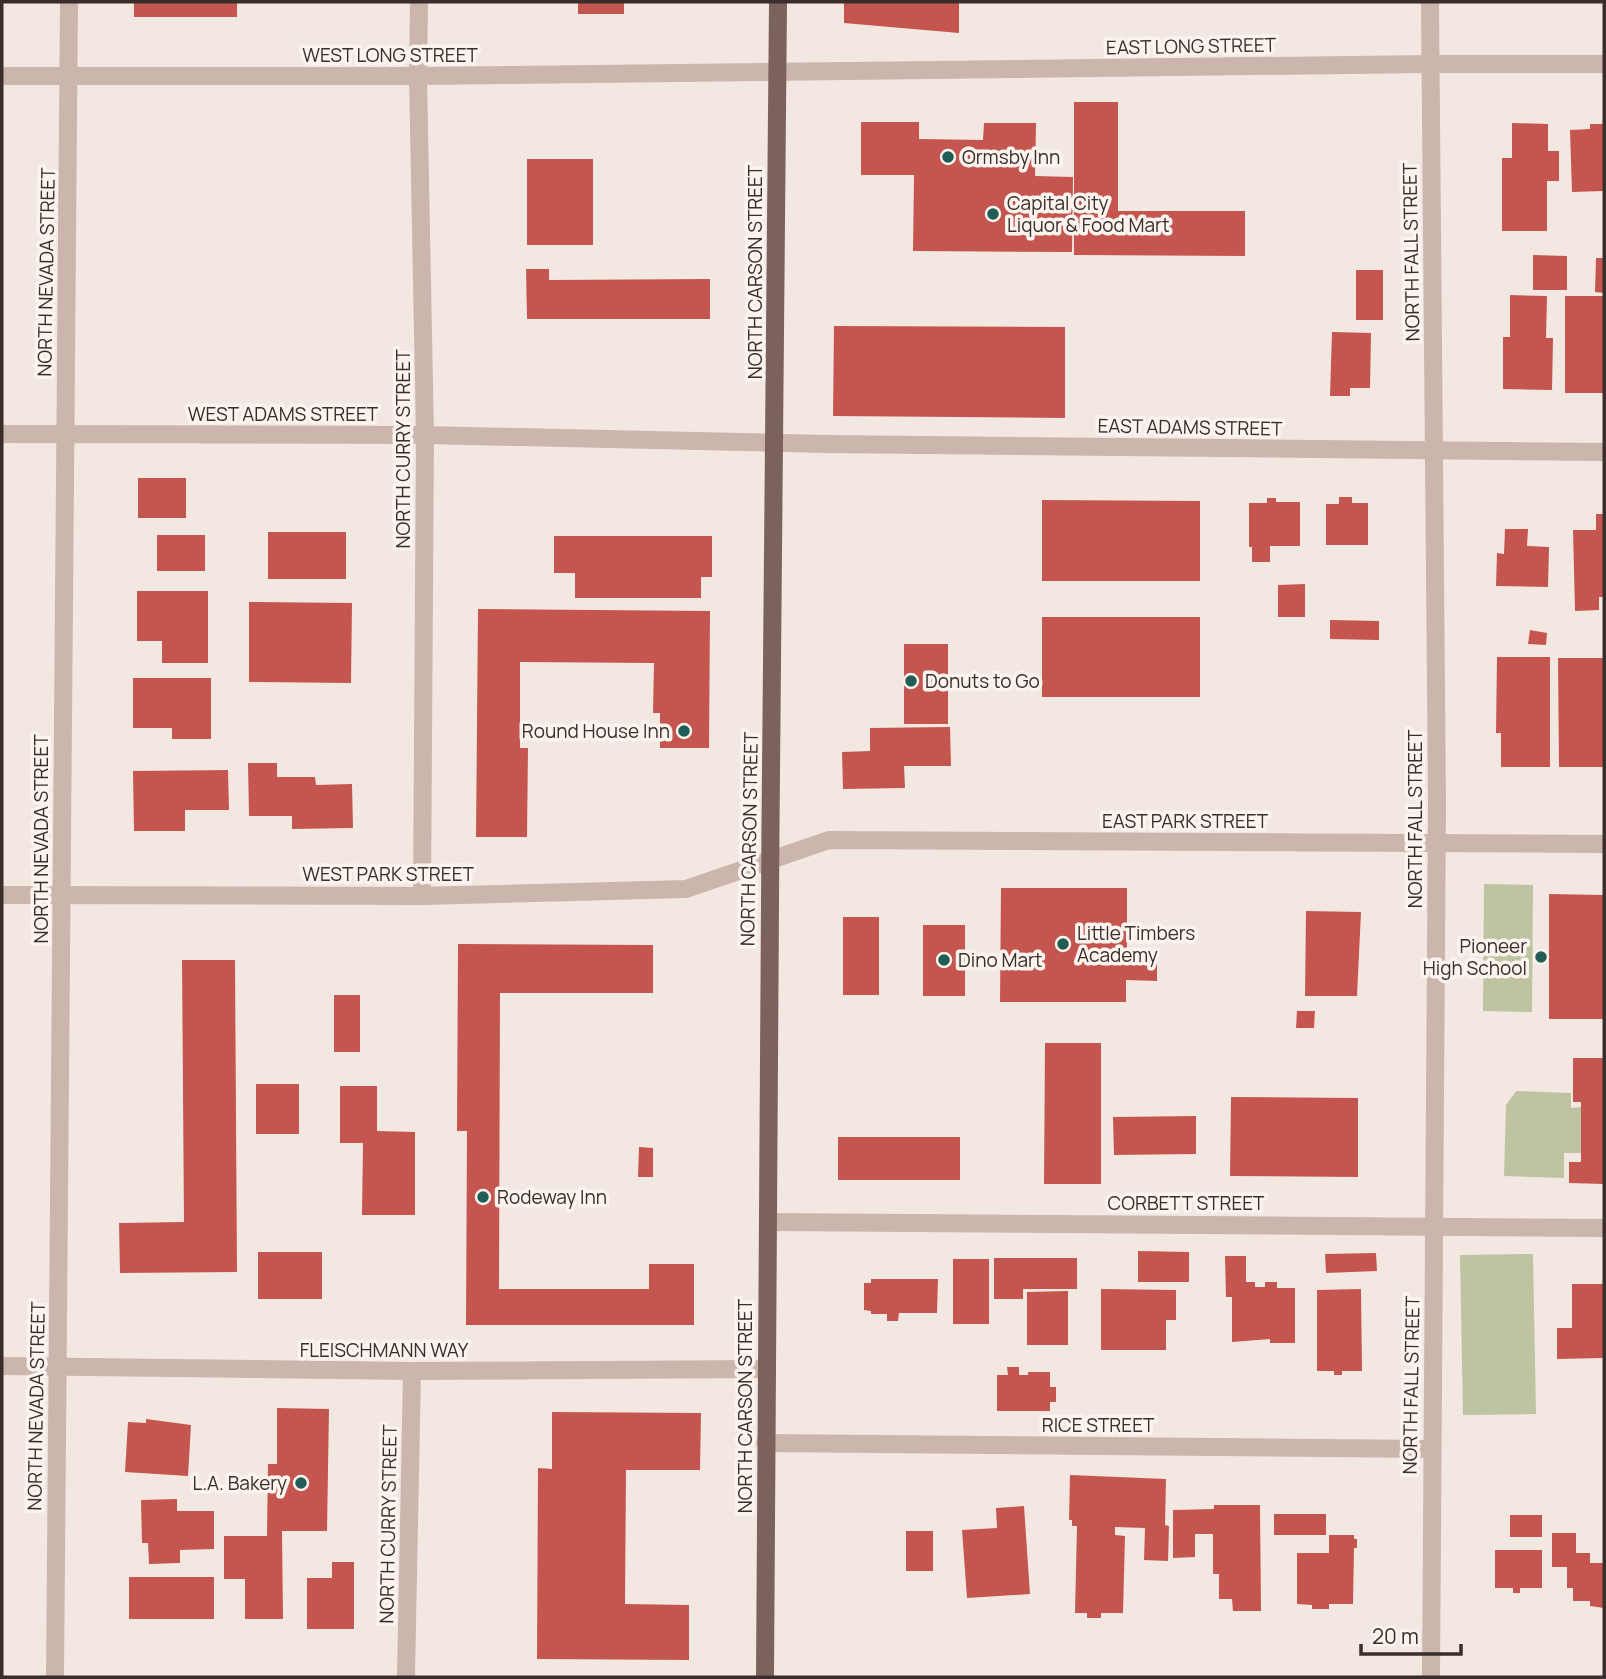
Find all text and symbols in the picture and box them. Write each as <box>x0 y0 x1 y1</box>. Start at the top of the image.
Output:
street label: EAST LONG STREET <box>1106 32 1277 60</box>
street label: WEST LONG STREET <box>302 42 478 68</box>
place label: Ormsby Inn <box>962 144 1060 170</box>
marker: Ormsby Inn <box>940 149 956 165</box>
street label: NORTH FALL STREET <box>1396 162 1426 341</box>
street label: NORTH CARSON STREET <box>742 164 768 379</box>
street label: NORTH NEVADA STREET <box>31 167 61 377</box>
place label: Capital City Liquor & Food Mart <box>1007 190 1170 238</box>
marker: Capital City Liquor & Food Mart <box>985 206 1001 222</box>
street label: NORTH CURRY STREET <box>390 349 416 549</box>
street label: WEST ADAMS STREET <box>188 401 379 427</box>
street label: EAST ADAMS STREET <box>1097 412 1283 442</box>
place label: Donuts to Go <box>925 668 1040 694</box>
marker: Donuts to Go <box>903 673 919 689</box>
place label: Round House Inn <box>522 718 670 744</box>
marker: Round House Inn <box>676 723 692 739</box>
street label: NORTH FALL STREET <box>1402 729 1428 908</box>
street label: NORTH CARSON STREET <box>734 731 764 946</box>
street label: NORTH NEVADA STREET <box>28 734 54 944</box>
street label: EAST PARK STREET <box>1102 808 1269 834</box>
street label: WEST PARK STREET <box>302 861 474 887</box>
place label: Little Timbers Academy <box>1077 920 1195 968</box>
place label: Pioneer High School <box>1423 933 1527 981</box>
marker: Little Timbers Academy <box>1055 936 1071 952</box>
place label: Dino Mart <box>958 947 1042 973</box>
marker: Pioneer High School <box>1533 949 1549 965</box>
marker: Dino Mart <box>936 952 952 968</box>
place label: Rodeway Inn <box>497 1184 607 1210</box>
marker: Rodeway Inn <box>475 1189 491 1205</box>
street label: CORBETT STREET <box>1108 1190 1265 1216</box>
street label: NORTH FALL STREET <box>1396 1295 1426 1474</box>
street label: NORTH CARSON STREET <box>732 1298 758 1513</box>
street label: NORTH NEVADA STREET <box>21 1301 51 1511</box>
street label: FLEISCHMANN WAY <box>300 1337 469 1363</box>
street label: RICE STREET <box>1042 1412 1155 1438</box>
street label: NORTH CURRY STREET <box>373 1424 403 1624</box>
place label: L.A. Bakery <box>193 1470 287 1496</box>
marker: L.A. Bakery <box>293 1475 309 1491</box>
scale bar <box>1361 1612 1461 1656</box>
text: 20 m <box>1372 1622 1419 1650</box>

